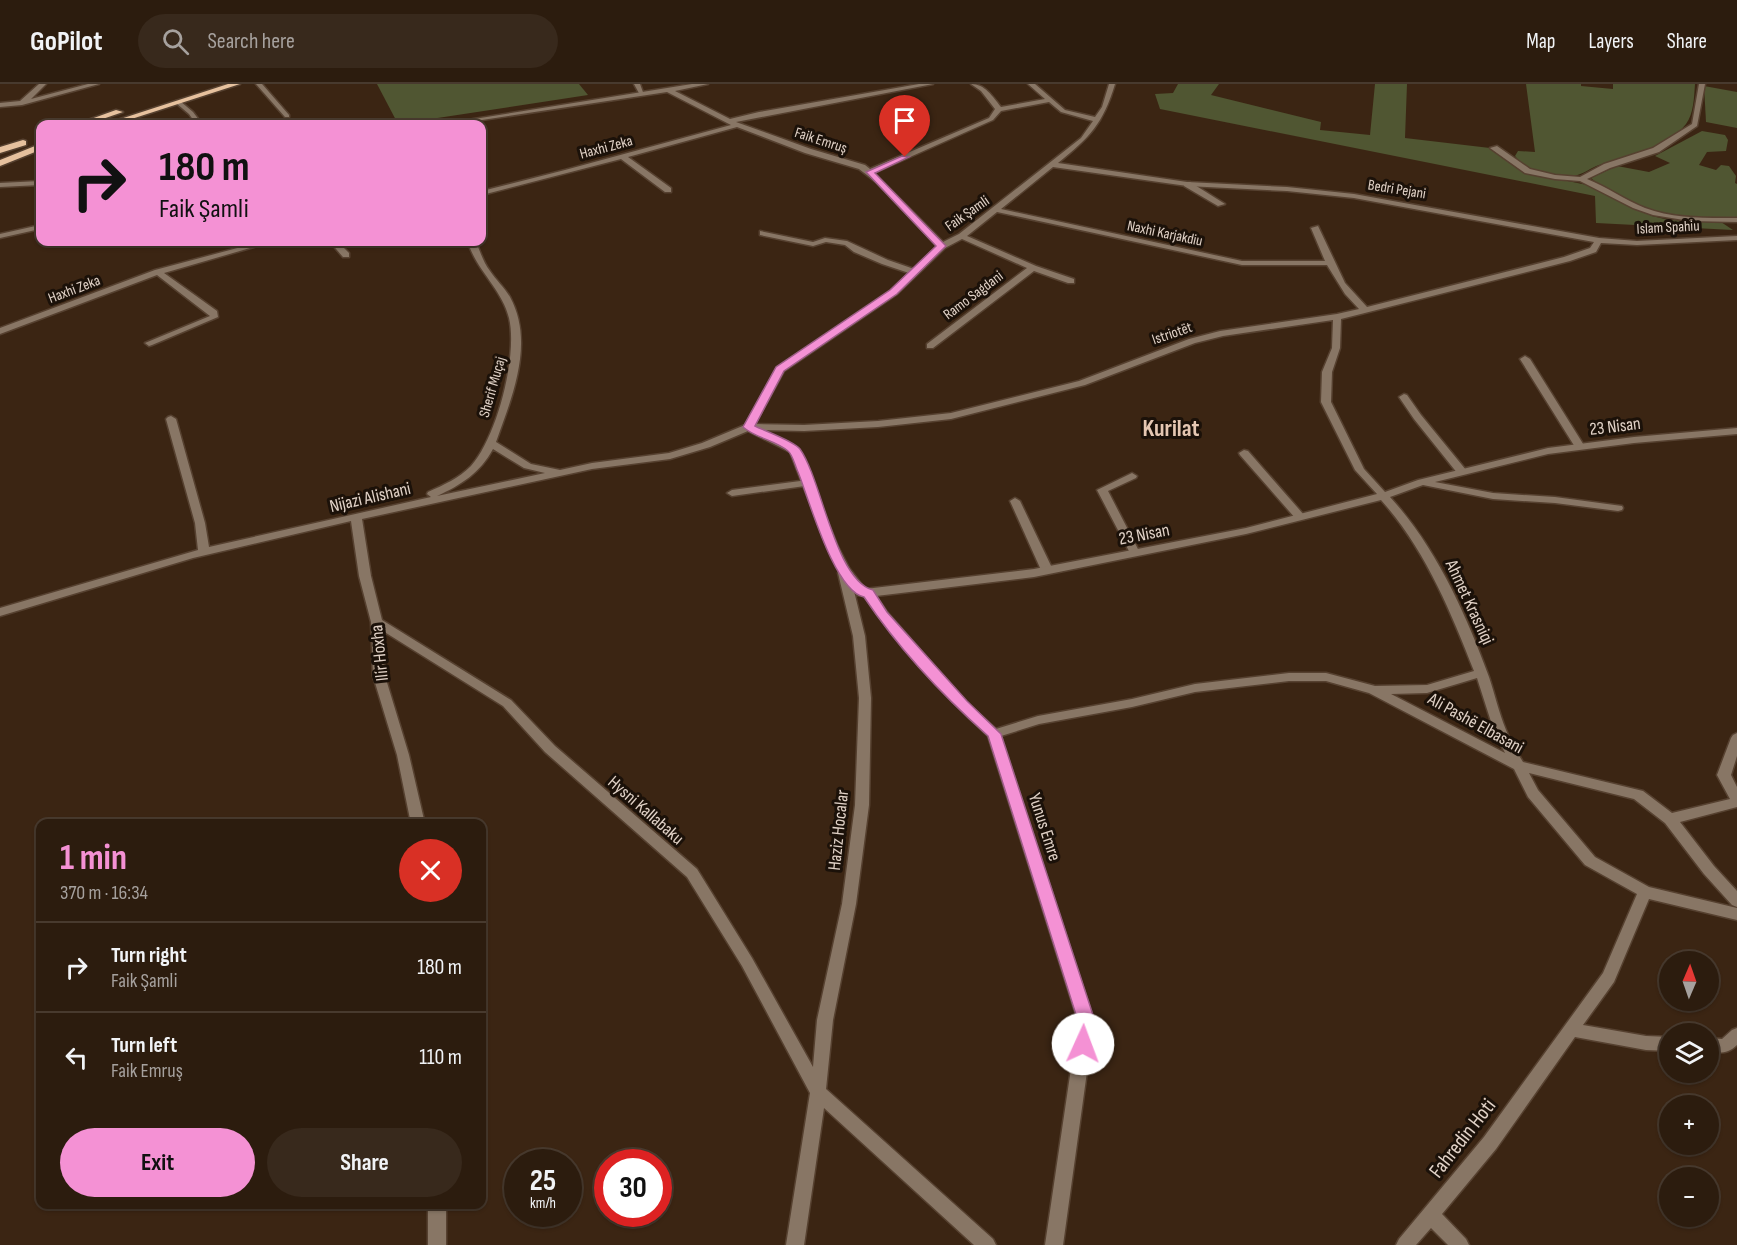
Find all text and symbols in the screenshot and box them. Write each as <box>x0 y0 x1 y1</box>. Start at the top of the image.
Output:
search box <box>138 14 558 68</box>
text: GoPilot <box>30 25 102 58</box>
icon: search <box>159 25 192 58</box>
text: Search here <box>207 28 295 55</box>
text: Map <box>1526 29 1555 54</box>
text: Layers <box>1588 29 1634 54</box>
text: Share <box>1667 29 1707 54</box>
pin <box>879 95 930 157</box>
icon: arrive <box>888 104 921 137</box>
street label: Faik Emruş <box>792 123 849 158</box>
street label: Haxhi Zeka <box>578 131 635 164</box>
text: 180 m <box>159 142 250 193</box>
icon: right <box>60 144 138 222</box>
street label: Bedri Pejani <box>1367 176 1427 203</box>
street label: Faik Şamli <box>941 191 993 235</box>
text: Faik Şamli <box>159 193 249 225</box>
street label: Naxhi Karjakdiu <box>1125 216 1204 251</box>
street label: Islam Spahiu <box>1636 216 1700 239</box>
street label: Ramo Sagdani <box>940 267 1007 324</box>
street label: Haxhi Zeka <box>46 271 103 308</box>
street label: Istriotët <box>1150 318 1195 349</box>
street label: Sherif Muçaj <box>475 354 510 420</box>
street label: 23 Nisan <box>1588 413 1642 440</box>
district label: Kurilat <box>1143 414 1200 443</box>
street label: Nijazi Alishani <box>328 478 413 517</box>
street label: 23 Nisan <box>1117 519 1171 550</box>
street label: Ahmet Krasniqi <box>1440 556 1498 648</box>
street label: Ilir Hoxha <box>366 624 393 682</box>
street label: Ali Pashë Elbasani <box>1423 688 1527 758</box>
street label: Hysni Kallabaku <box>603 772 688 849</box>
street label: Haziz Hocalar <box>824 789 853 872</box>
street label: Yunus Emre <box>1024 791 1065 864</box>
text: 1 min <box>60 837 127 880</box>
button: close <box>399 839 462 902</box>
text: 370 m · 16:34 <box>60 881 148 905</box>
text: Turn right <box>111 942 187 969</box>
icon: right <box>60 951 93 984</box>
north arrow <box>1659 951 1719 1011</box>
map controls <box>1659 951 1719 1227</box>
text: 180 m <box>417 954 462 981</box>
text: Faik Şamli <box>111 969 177 993</box>
position arrow <box>1051 1012 1115 1076</box>
button: layers <box>1659 1023 1719 1083</box>
text: Turn left <box>111 1032 177 1059</box>
icon: left <box>60 1041 93 1074</box>
text: 110 m <box>419 1044 462 1071</box>
text: Faik Emruş <box>111 1059 183 1083</box>
street label: Fahredin Hoti <box>1424 1094 1501 1183</box>
button: + <box>1659 1095 1719 1155</box>
button: Exit <box>60 1128 255 1197</box>
button: Share <box>267 1128 462 1197</box>
speed limit sign: 30 <box>594 1149 672 1227</box>
text: 25 <box>530 1163 556 1199</box>
button: − <box>1659 1167 1719 1227</box>
text: km/h <box>530 1194 556 1213</box>

